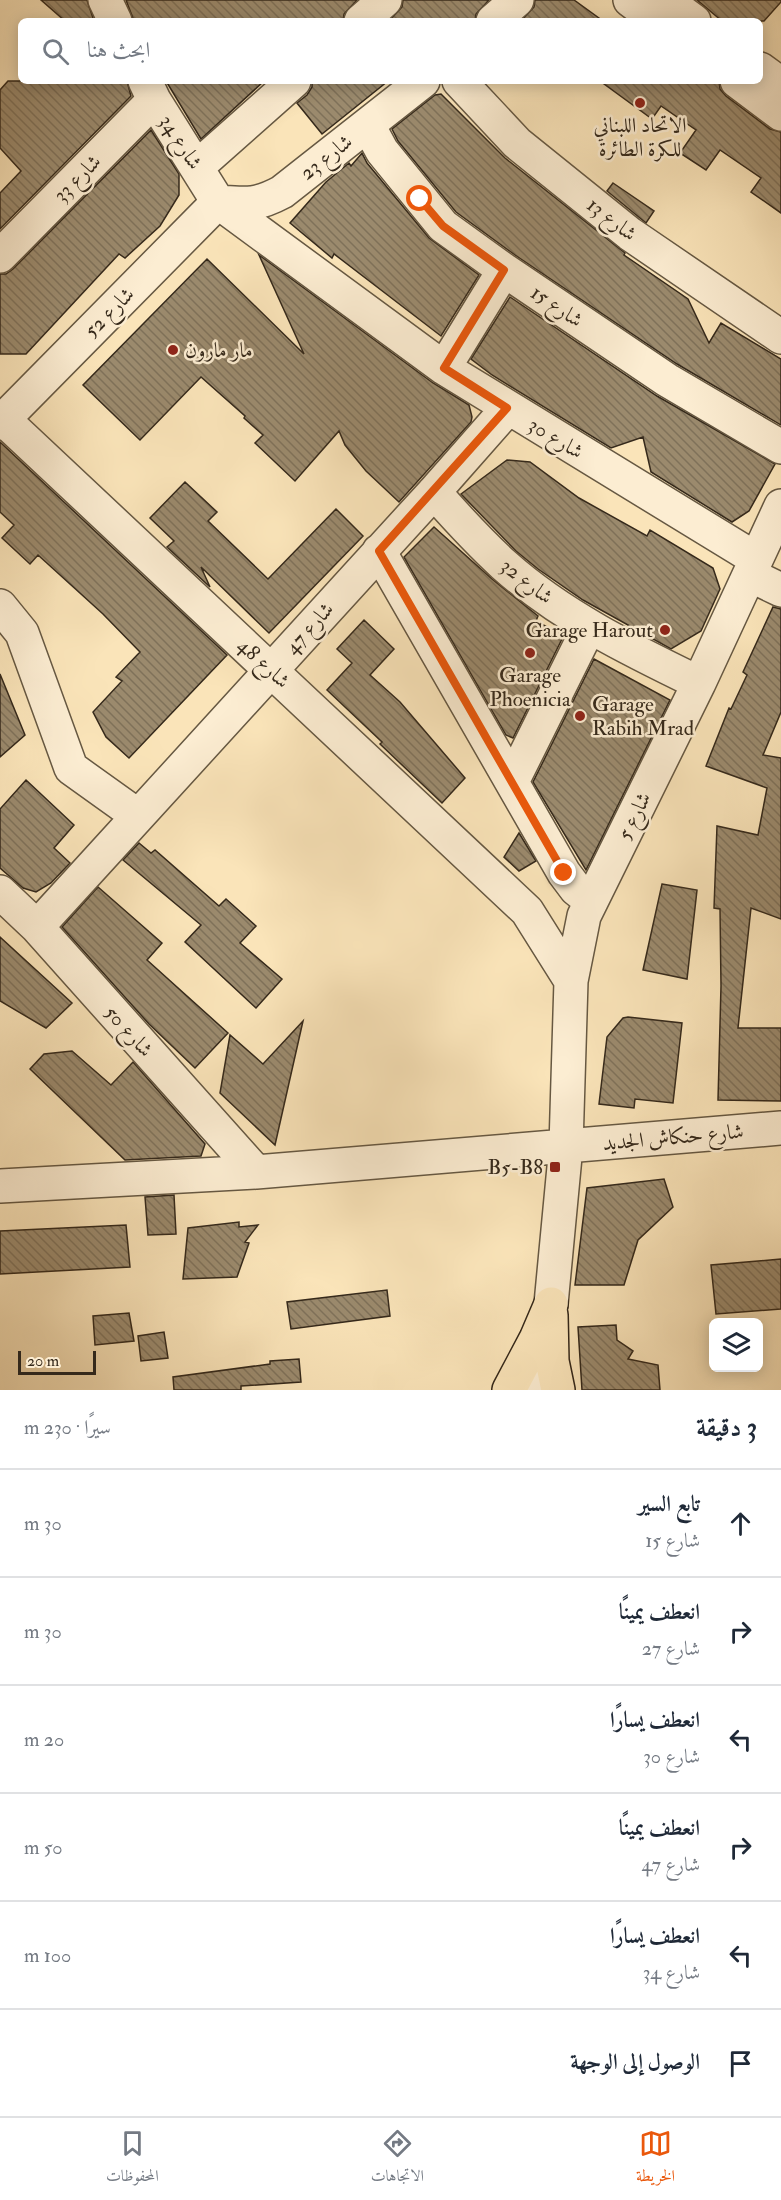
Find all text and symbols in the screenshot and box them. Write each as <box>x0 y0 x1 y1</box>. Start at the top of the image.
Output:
search box <box>18 18 763 84</box>
icon: search <box>39 35 72 68</box>
text: ابحث هنا <box>87 36 150 64</box>
marker: الاتحاد اللبناني للكرة الطائرة <box>633 96 647 110</box>
street label: شارع 34 <box>150 110 208 177</box>
place label: الاتحاد اللبناني للكرة الطائرة <box>593 112 687 163</box>
street label: شارع 23 <box>295 128 361 190</box>
street label: شارع 33 <box>48 149 110 211</box>
route start <box>406 185 432 211</box>
street label: شارع 13 <box>579 191 642 251</box>
street label: شارع 15 <box>523 279 588 337</box>
street label: شارع 52 <box>78 281 143 346</box>
place label: مار مارون <box>185 337 253 364</box>
marker: مار مارون <box>166 343 180 357</box>
street label: شارع 30 <box>521 411 588 469</box>
street label: شارع 32 <box>492 552 558 614</box>
street label: شارع 47 <box>279 596 343 663</box>
place label: Garage Harout <box>525 617 653 644</box>
marker: Garage Harout <box>658 623 672 637</box>
street label: شارع 48 <box>229 632 296 697</box>
marker: Garage Phoenicia <box>523 646 537 660</box>
place label: Garage Phoenicia <box>489 662 571 713</box>
place label: Garage Rabih Mrad <box>592 691 695 742</box>
marker: Garage Rabih Mrad <box>573 709 587 723</box>
street label: شارع 5 <box>611 788 661 846</box>
route end <box>550 859 576 885</box>
street label: شارع 50 <box>95 1000 159 1066</box>
street label: شارع حنكاش الجديد <box>601 1118 745 1161</box>
place label: B5-B8 <box>488 1154 543 1181</box>
marker: B5-B8 <box>548 1160 562 1174</box>
map controls <box>709 1318 763 1372</box>
button: layers <box>709 1318 763 1372</box>
scale bar <box>18 1348 96 1376</box>
text: 20 m <box>27 1351 59 1371</box>
text: 3 دقيقة <box>696 1412 757 1444</box>
text: سيرًا · 230 m <box>24 1415 111 1440</box>
text: تابع السير <box>638 1490 700 1518</box>
icon: ahead <box>724 1507 757 1540</box>
text: 30 m <box>24 1511 62 1536</box>
text: شارع 15 <box>645 1528 700 1553</box>
text: انعطف يمينًا <box>619 1598 700 1626</box>
icon: right <box>724 1615 757 1648</box>
text: 30 m <box>24 1619 62 1644</box>
text: شارع 27 <box>642 1636 700 1661</box>
text: انعطف يسارًا <box>610 1706 700 1734</box>
icon: left <box>724 1723 757 1756</box>
text: 20 m <box>24 1727 64 1752</box>
text: شارع 30 <box>643 1744 700 1769</box>
text: انعطف يمينًا <box>619 1814 700 1842</box>
icon: right <box>724 1831 757 1864</box>
text: 50 m <box>24 1835 63 1860</box>
text: شارع 47 <box>642 1852 700 1877</box>
text: انعطف يسارًا <box>610 1922 700 1950</box>
icon: left <box>724 1939 757 1972</box>
text: 100 m <box>24 1943 71 1968</box>
text: شارع 34 <box>643 1960 700 1985</box>
icon: arrive <box>724 2047 757 2080</box>
text: الوصول إلى الوجهة <box>570 2048 700 2076</box>
tab: المحفوظات <box>106 2127 159 2191</box>
tab: الاتجاهات <box>371 2127 424 2191</box>
tab: الخريطة <box>636 2127 675 2191</box>

